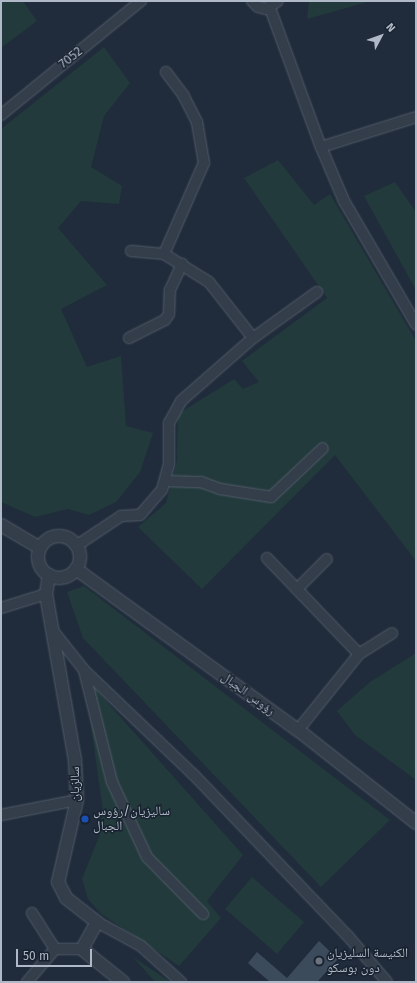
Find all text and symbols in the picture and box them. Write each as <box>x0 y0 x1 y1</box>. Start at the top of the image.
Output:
north arrow <box>361 16 401 56</box>
text: N <box>383 21 398 35</box>
street label: 7052 <box>56 44 86 72</box>
street label: رؤوس الجبال <box>218 669 278 719</box>
street label: سالزيان <box>67 766 83 802</box>
place label: ساليزيان/رؤوس الجبال <box>93 804 170 835</box>
marker: ساليزيان/رؤوس الجبال <box>80 814 90 824</box>
scale bar <box>18 941 94 967</box>
place label: الكنيسة السليزيان دون بوسكو <box>327 946 408 977</box>
text: 50 m <box>23 949 49 963</box>
marker: الكنيسة السليزيان دون بوسكو <box>314 956 324 966</box>

